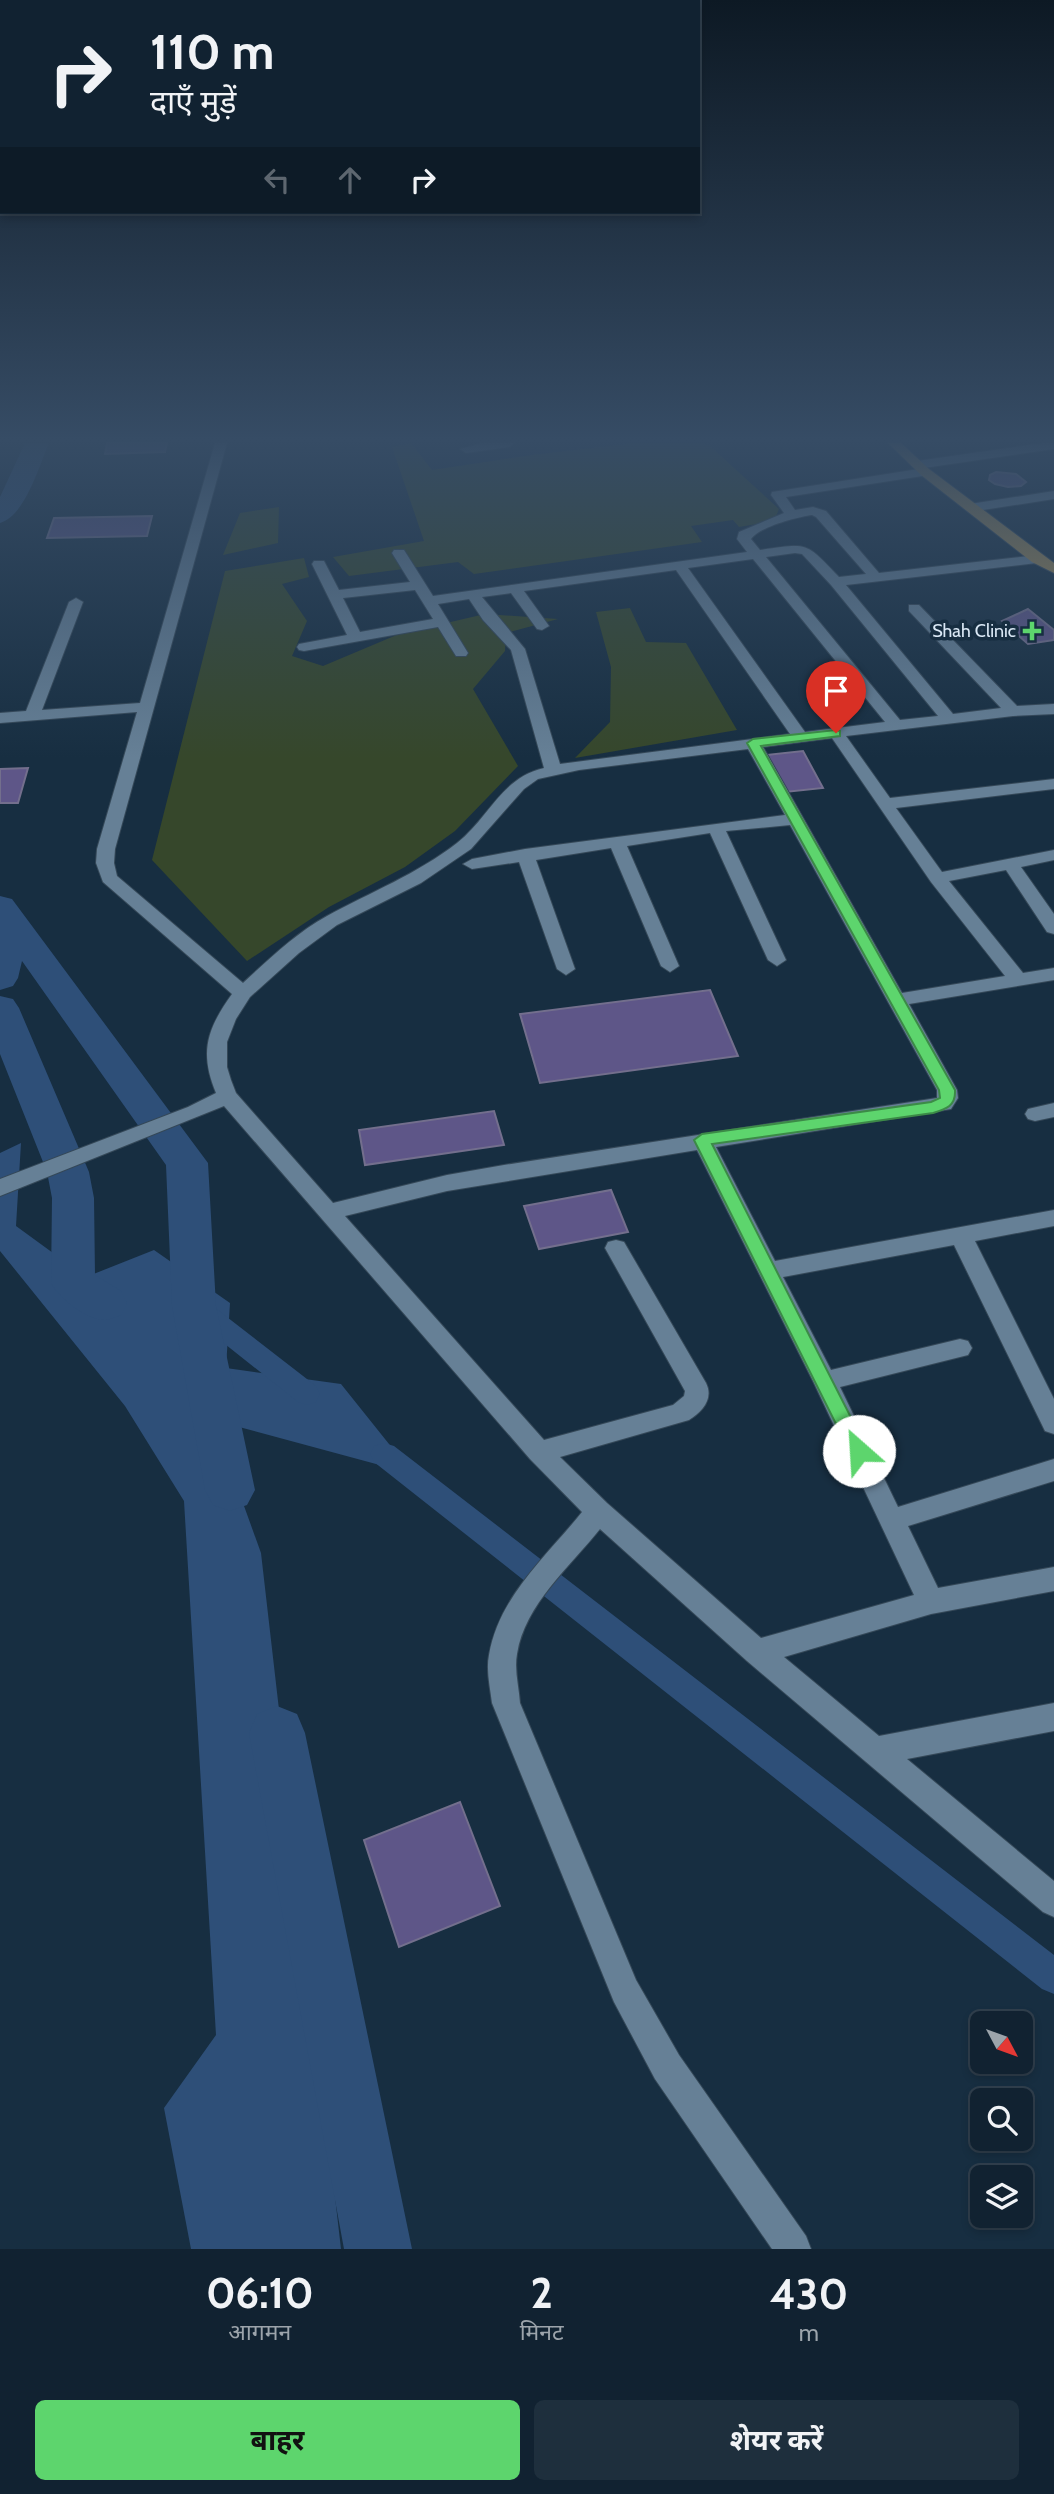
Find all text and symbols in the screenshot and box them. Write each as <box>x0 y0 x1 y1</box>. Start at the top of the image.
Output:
text: 110 m <box>150 22 274 81</box>
icon: right <box>35 28 126 119</box>
text: दाएँ मुड़ें <box>150 82 236 121</box>
icon: left <box>258 161 296 199</box>
icon: ahead <box>331 161 369 199</box>
icon: right <box>404 161 442 199</box>
place label: Shah Clinic <box>932 620 1016 642</box>
marker: Shah Clinic <box>1022 621 1042 641</box>
pin <box>806 661 866 733</box>
icon: arrive <box>817 672 855 710</box>
position arrow <box>822 1414 896 1488</box>
north arrow <box>970 2011 1032 2074</box>
map controls <box>970 2011 1033 2228</box>
button: search <box>970 2088 1033 2151</box>
button: layers <box>970 2165 1033 2228</box>
text: 06:10 <box>206 2267 314 2319</box>
text: 2 <box>531 2267 553 2319</box>
text: 430 <box>770 2268 848 2320</box>
text: आगमन <box>228 2318 291 2346</box>
text: मिनट <box>520 2318 564 2346</box>
text: m <box>799 2319 819 2347</box>
button: बाहर <box>35 2400 520 2480</box>
button: शेयर करें <box>534 2400 1019 2480</box>

